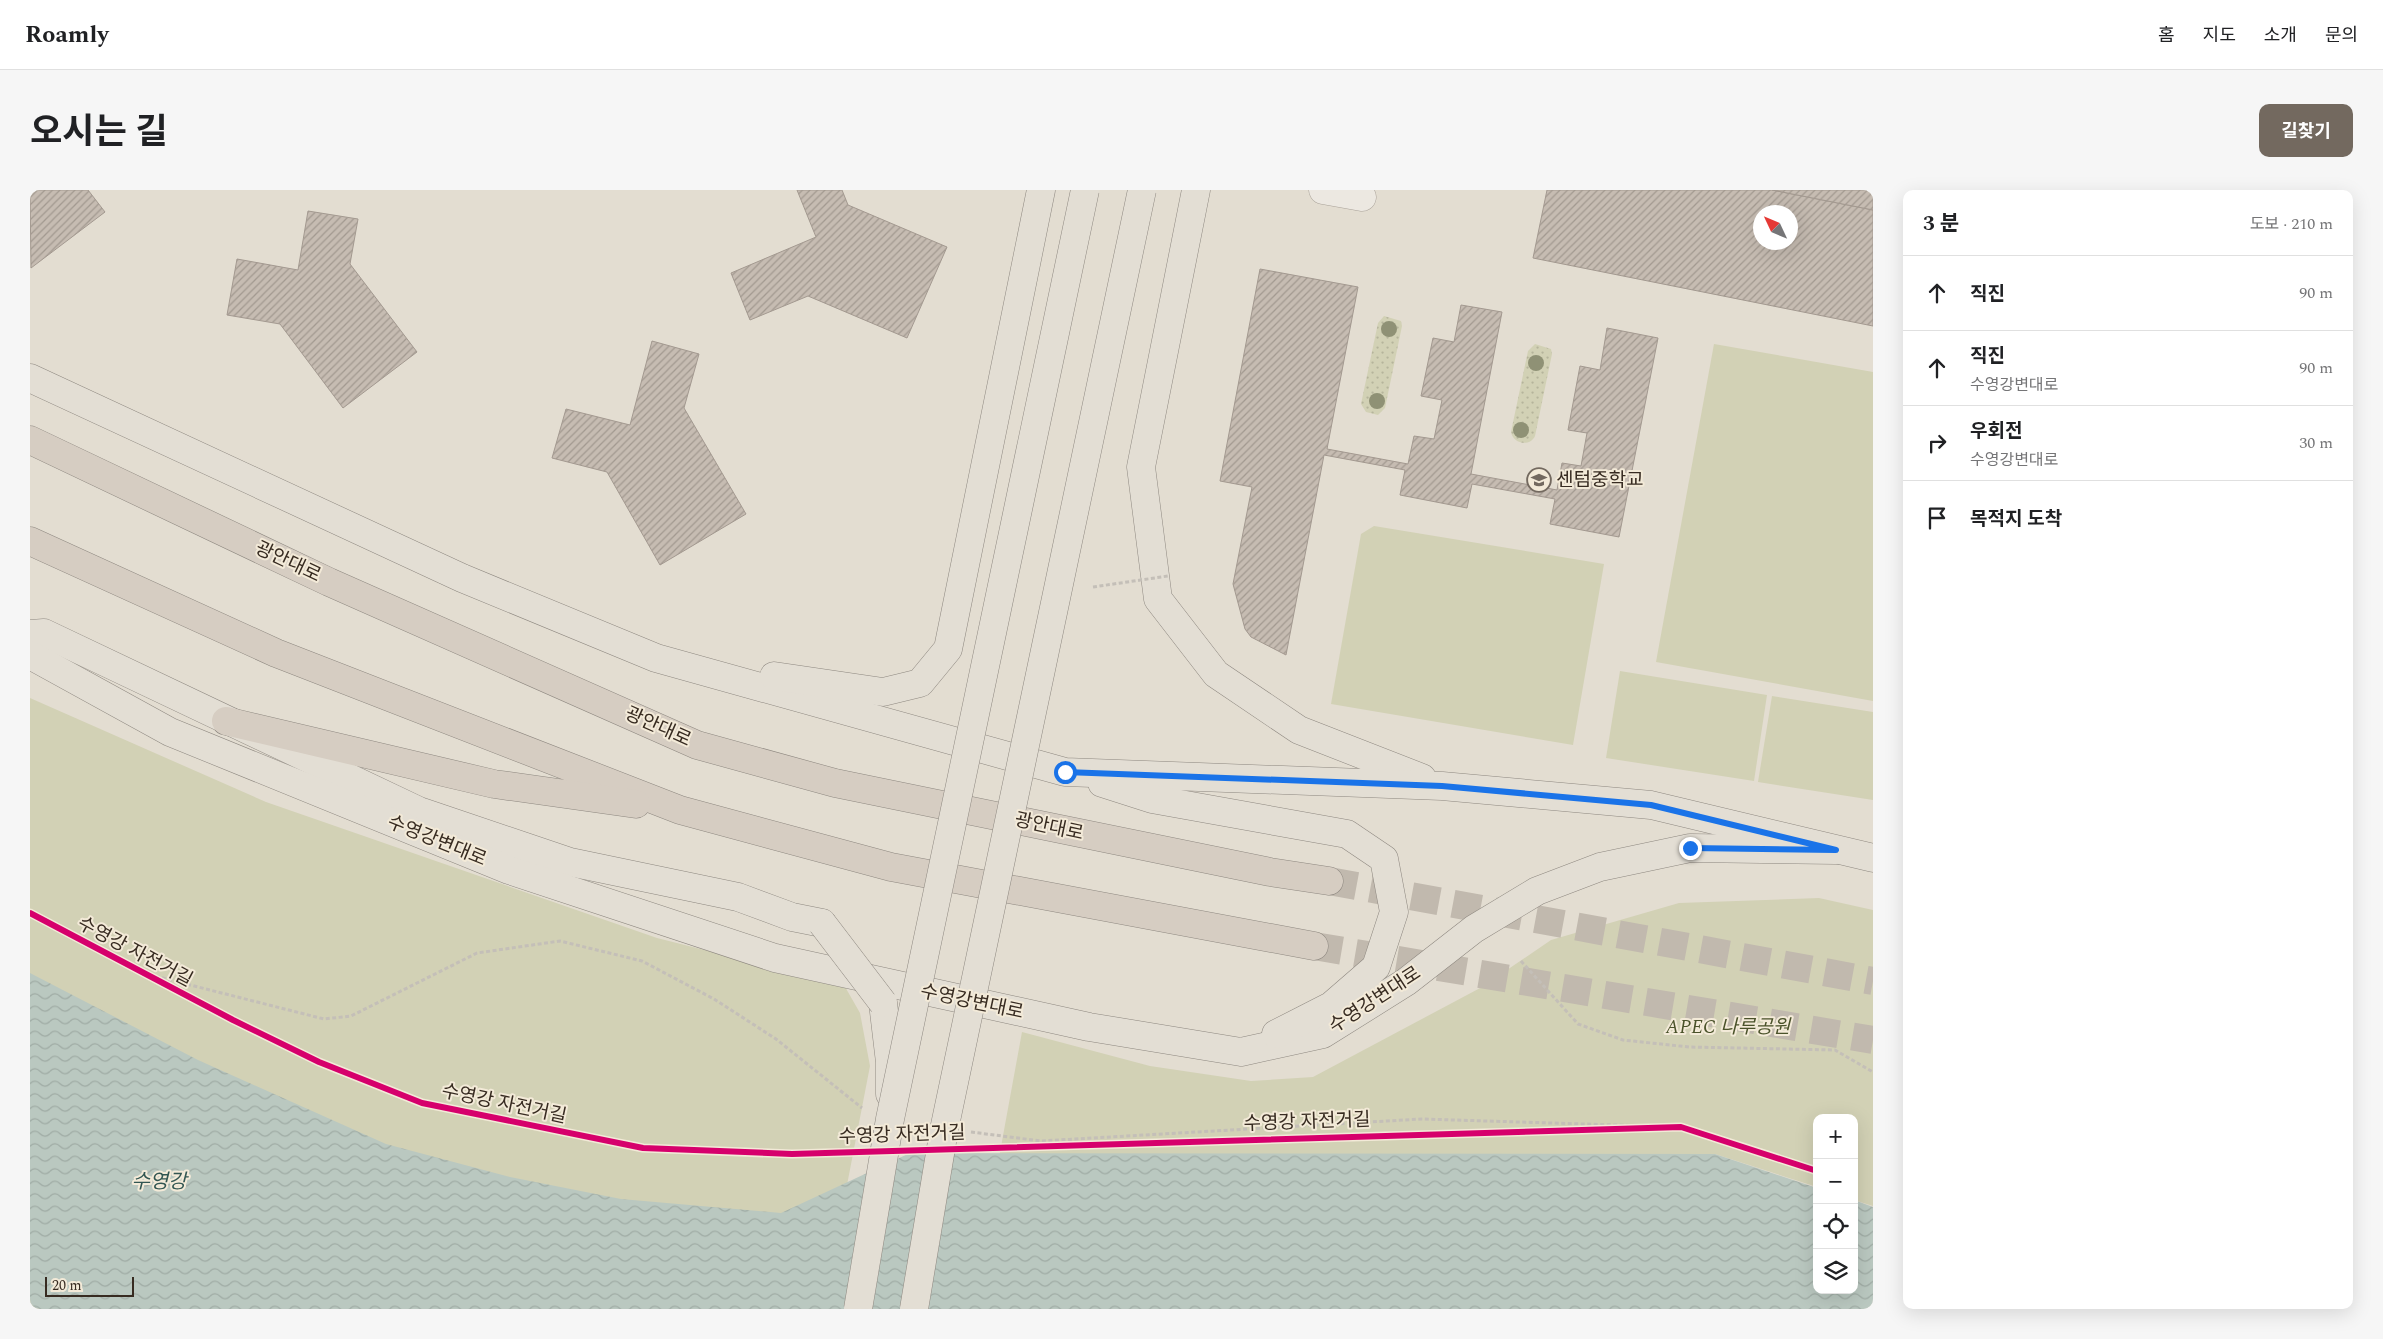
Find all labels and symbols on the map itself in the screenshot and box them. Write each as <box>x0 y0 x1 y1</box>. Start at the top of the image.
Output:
north arrow <box>1753 205 1798 250</box>
place label: 센텀중학교 <box>1556 466 1643 495</box>
school or university icon: 센텀중학교 <box>1526 467 1552 493</box>
street label: 광안대로 <box>250 534 326 590</box>
street label: 광안대로 <box>620 700 696 754</box>
route start <box>1054 761 1077 784</box>
street label: 광안대로 <box>1012 806 1086 848</box>
street label: 수영강변대로 <box>383 808 491 874</box>
route end <box>1679 837 1702 860</box>
street label: 수영강 자전거길 <box>72 909 198 995</box>
street label: 수영강변대로 <box>1323 959 1427 1041</box>
street label: 수영강변대로 <box>918 977 1026 1027</box>
park label: APEC 나루공원 <box>1665 1013 1792 1042</box>
street label: 수영강 자전거길 <box>439 1077 569 1131</box>
street label: 수영강 자전거길 <box>1243 1105 1371 1139</box>
street label: 수영강 자전거길 <box>838 1118 966 1152</box>
water label: 수영강 <box>131 1167 189 1197</box>
scale bar <box>45 1274 134 1297</box>

